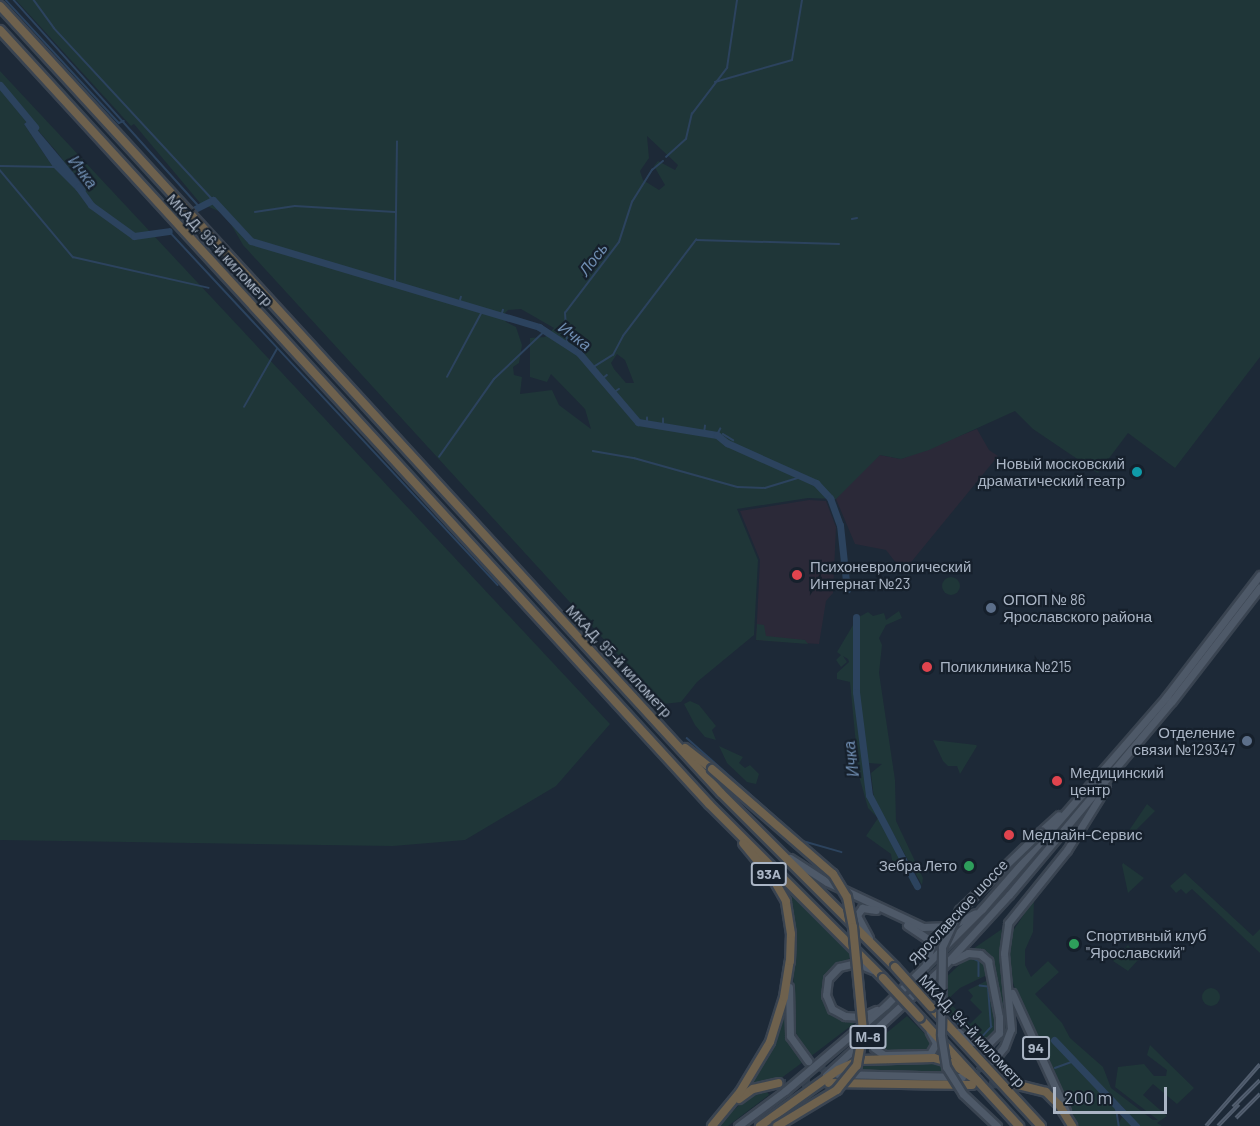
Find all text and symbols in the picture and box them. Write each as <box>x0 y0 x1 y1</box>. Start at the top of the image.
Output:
water label: Ичка <box>64 152 102 192</box>
street label: МКАД, 96-й километр <box>163 190 277 310</box>
water label: Лось <box>574 239 612 279</box>
water label: Ичка <box>555 317 595 355</box>
place label: Новый московский драматический театр <box>978 454 1125 489</box>
marker: Новый московский драматический театр <box>1130 465 1144 479</box>
place label: Психоневрологический Интернат №23 <box>810 557 971 592</box>
marker: Психоневрологический Интернат №23 <box>788 566 806 584</box>
place label: ОПОП № 86 Ярославского района <box>1003 590 1152 625</box>
street label: МКАД, 95-й километр <box>562 601 676 721</box>
marker: ОПОП № 86 Ярославского района <box>984 601 998 615</box>
marker: Поликлиника №215 <box>918 658 936 676</box>
place label: Поликлиника №215 <box>940 658 1072 676</box>
place label: Отделение связи №129347 <box>1133 723 1235 758</box>
marker: Отделение связи №129347 <box>1240 734 1254 748</box>
water label: Ичка <box>839 740 863 778</box>
place label: Медицинский центр <box>1070 763 1164 798</box>
marker: Медицинский центр <box>1048 772 1066 790</box>
marker: Медлайн-Сервис <box>1000 826 1018 844</box>
place label: Медлайн-Сервис <box>1022 826 1142 844</box>
street label: Ярославское шоссе <box>905 856 1011 968</box>
place label: Зебра Лето <box>879 857 957 875</box>
marker: Зебра Лето <box>962 859 976 873</box>
road number: 93A <box>750 863 788 885</box>
place label: Спортивный клуб "Ярославский" <box>1086 926 1207 961</box>
marker: Спортивный клуб "Ярославский" <box>1067 937 1081 951</box>
street label: МКАД, 94-й километр <box>915 971 1029 1091</box>
road number: М-8 <box>848 1026 888 1048</box>
road number: 94 <box>1021 1037 1051 1059</box>
scale bar <box>1056 1075 1170 1113</box>
text: 200 m <box>1064 1086 1112 1108</box>

